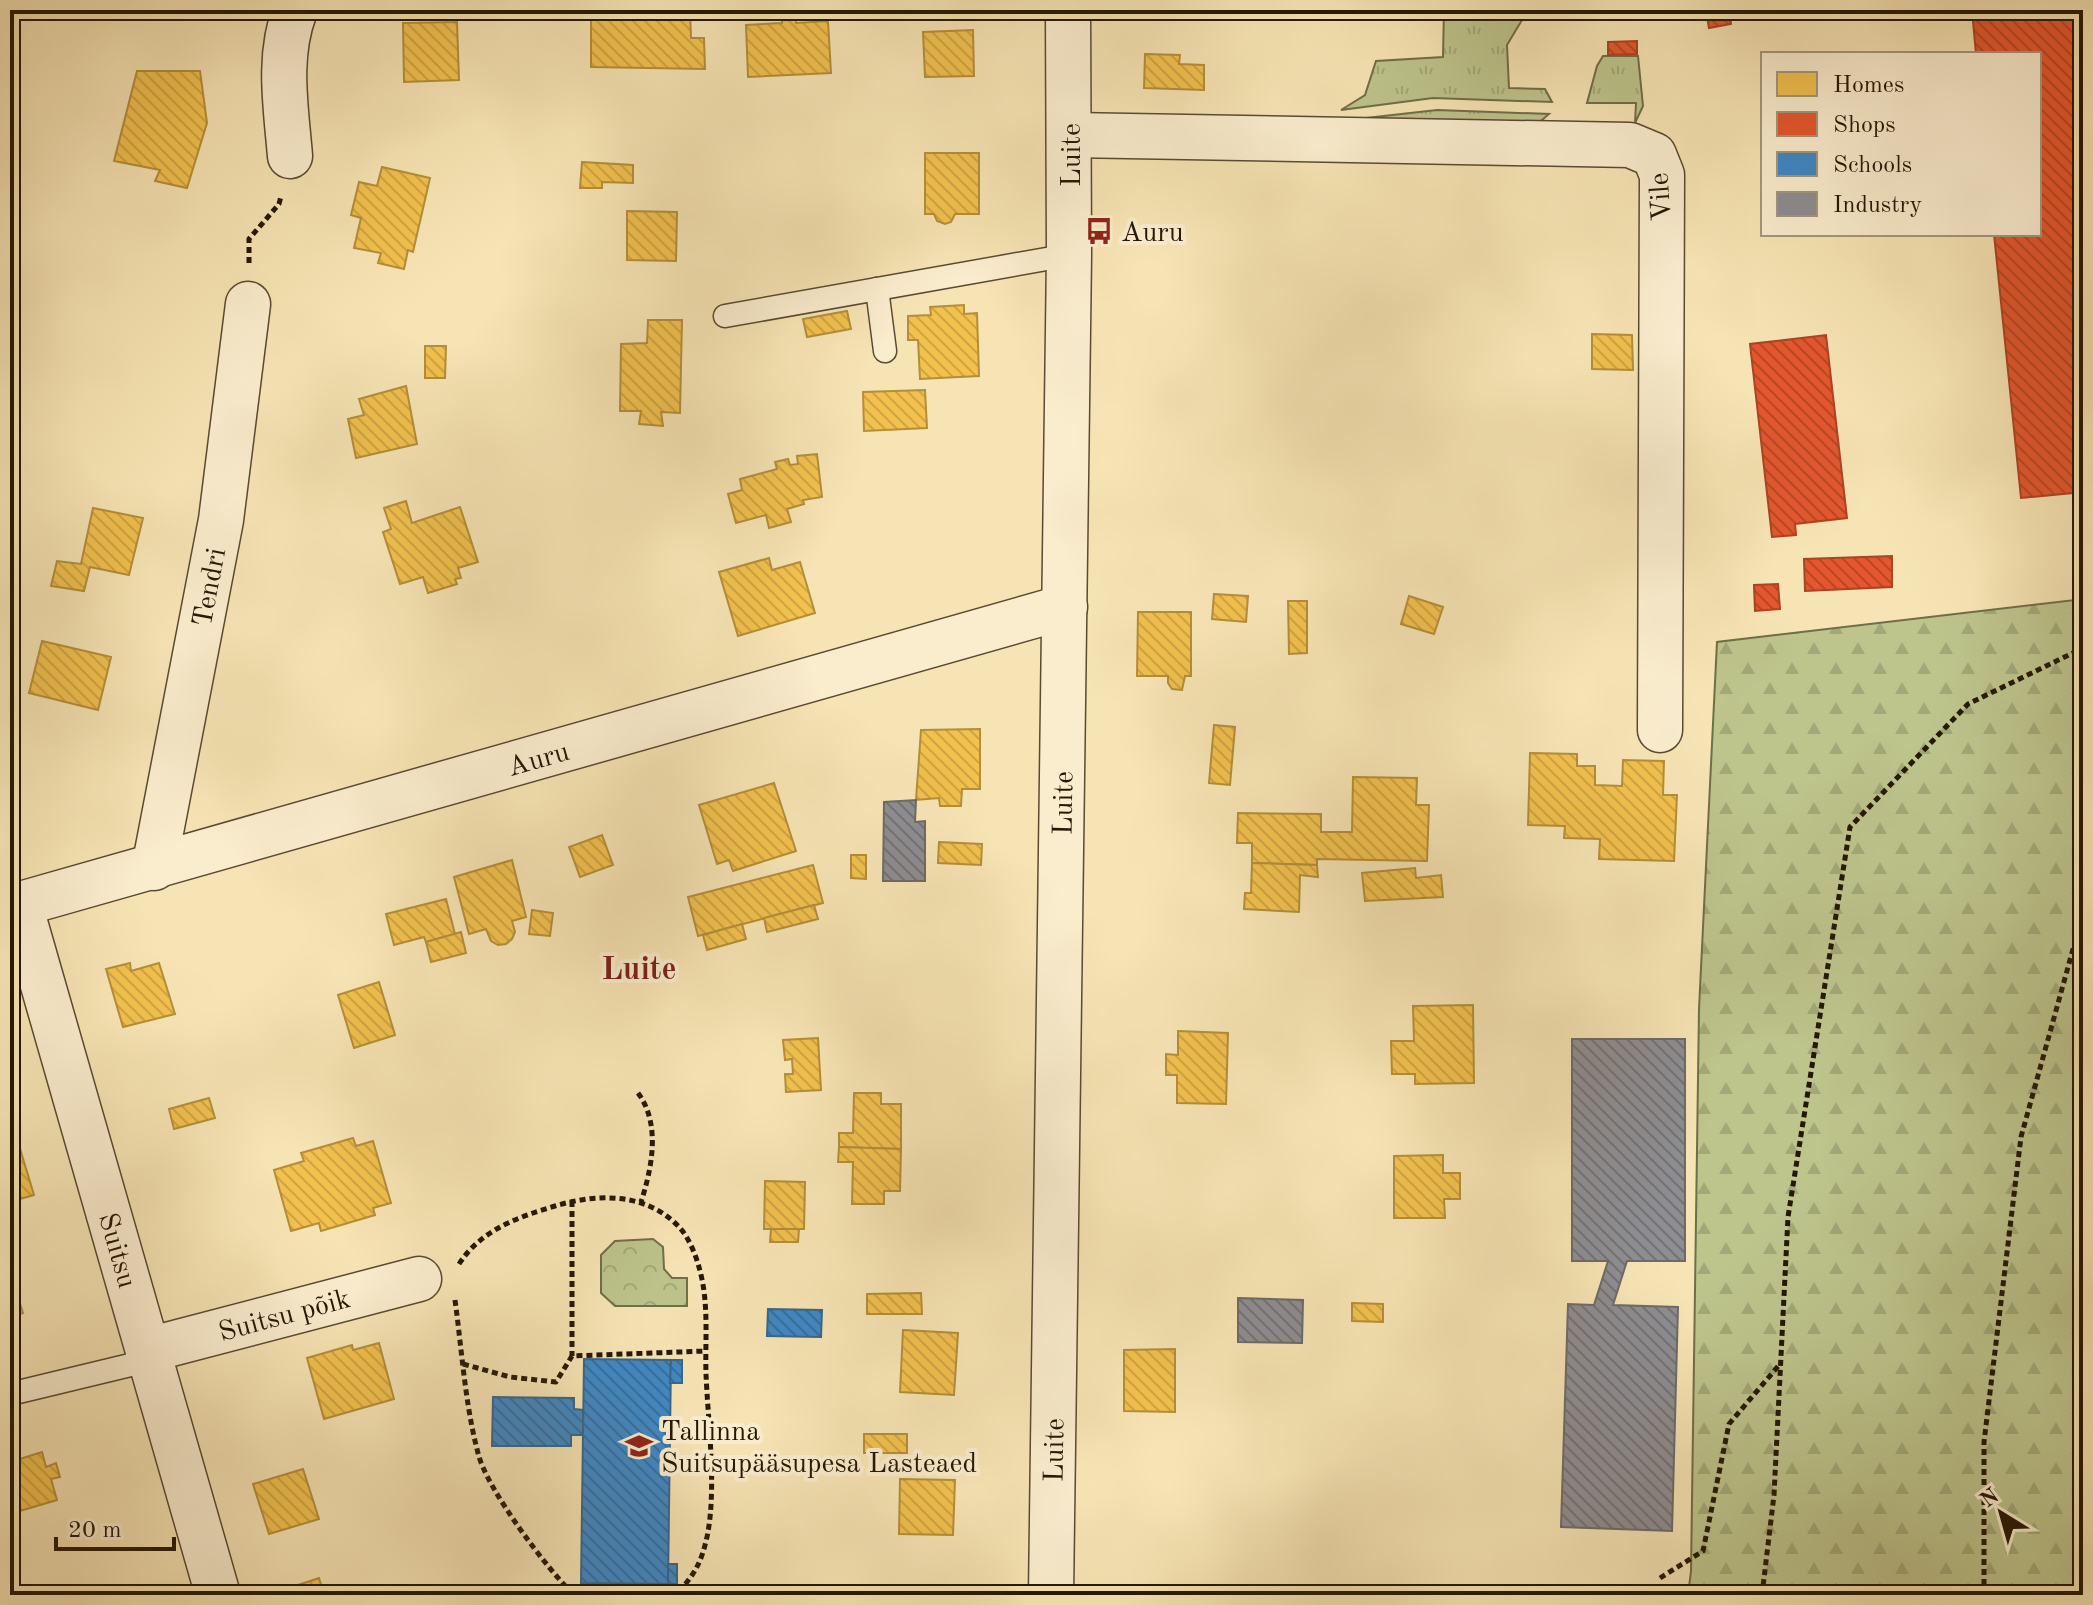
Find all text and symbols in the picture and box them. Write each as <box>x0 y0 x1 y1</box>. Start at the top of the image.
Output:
legend <box>1761 52 2041 236</box>
text: Homes <box>1833 74 1904 98</box>
text: Shops <box>1833 114 1896 138</box>
street label: Luite <box>1059 123 1087 187</box>
text: Schools <box>1833 154 1912 178</box>
street label: Vile <box>1646 172 1678 222</box>
text: Industry <box>1833 194 1922 218</box>
bus stop icon: Auru <box>1084 216 1114 246</box>
place label: Auru <box>1121 220 1184 248</box>
street label: Tendri <box>190 546 232 629</box>
street label: Auru <box>505 739 573 783</box>
street label: Luite <box>1050 771 1080 835</box>
district label: Luite <box>601 955 677 987</box>
street label: Suitsu <box>92 1210 140 1292</box>
street label: Suitsu põik <box>216 1286 354 1348</box>
street label: Luite <box>1041 1418 1071 1482</box>
place label: Tallinna Suitsupääsupesa Lasteaed <box>661 1419 977 1479</box>
school or university icon: Tallinna Suitsupääsupesa Lasteaed <box>624 1431 654 1461</box>
north arrow <box>1961 1473 2041 1553</box>
text: N <box>1977 1485 2004 1512</box>
scale bar <box>56 1501 174 1551</box>
text: 20 m <box>68 1519 122 1543</box>

